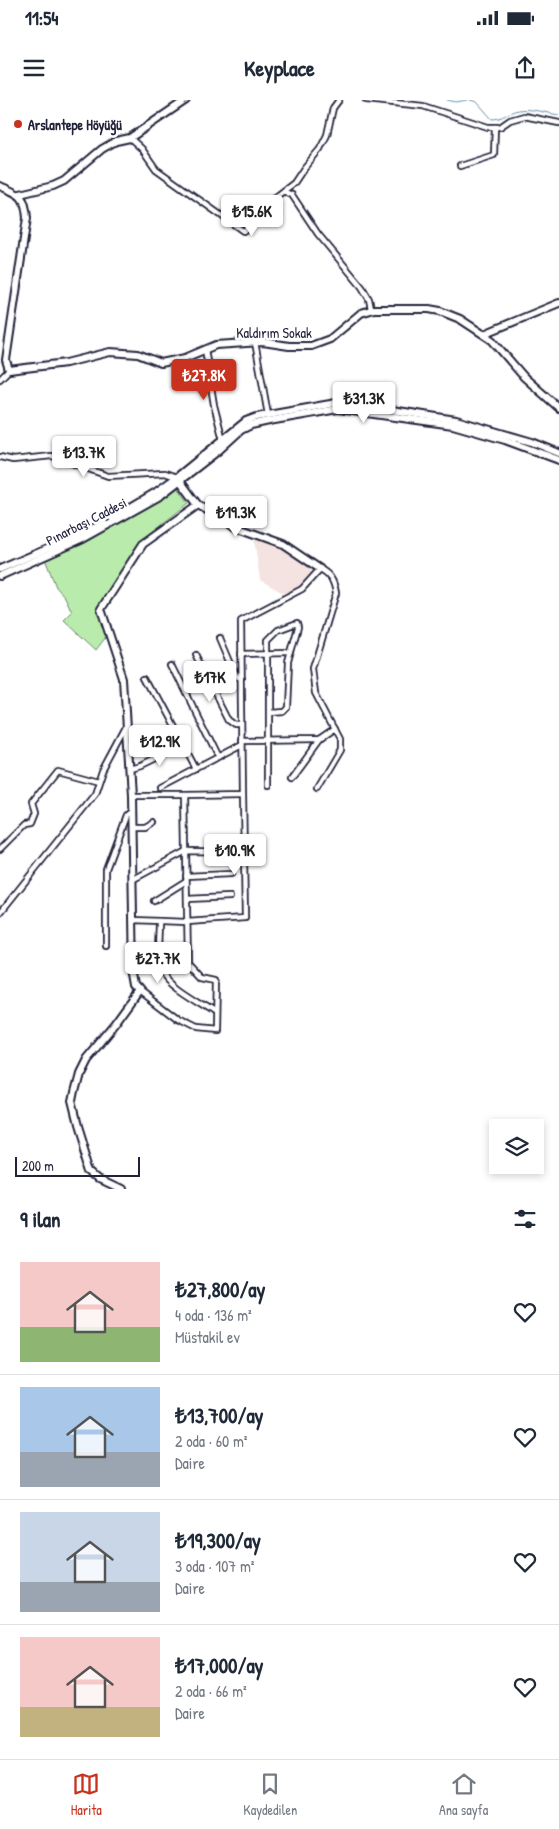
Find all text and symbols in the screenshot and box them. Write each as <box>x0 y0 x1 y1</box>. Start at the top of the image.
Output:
text: 11:54 <box>25 5 58 31</box>
text: Keyplace <box>244 53 315 83</box>
icon: menu <box>20 54 48 82</box>
icon: share <box>511 54 539 82</box>
place label: Arslantepe Höyüğü <box>28 115 122 136</box>
marker: Arslantepe Höyüğü <box>12 118 24 130</box>
pin: ₺15.6K <box>211 194 293 237</box>
text: ₺15.6K <box>232 200 272 222</box>
street label: Kaldırım Sokak <box>236 323 312 342</box>
pin: ₺27.8K <box>163 358 245 401</box>
text: ₺27.8K <box>182 364 226 386</box>
pin: ₺31.3K <box>323 382 405 424</box>
text: ₺31.3K <box>343 387 385 409</box>
pin: ₺13.7K <box>43 436 125 478</box>
text: ₺13.7K <box>63 441 105 463</box>
street label: Pınarbaşı Caddesi <box>42 492 130 550</box>
pin: ₺19.3K <box>195 496 277 538</box>
text: ₺19.3K <box>216 501 256 523</box>
pin: ₺17K <box>180 660 240 703</box>
text: ₺17K <box>194 666 226 688</box>
pin: ₺12.9K <box>119 724 201 767</box>
text: ₺12.9K <box>140 730 180 752</box>
pin: ₺10.9K <box>194 834 276 876</box>
text: ₺10.9K <box>215 839 255 861</box>
pin: ₺27.7K <box>117 942 199 984</box>
text: ₺27.7K <box>136 947 180 969</box>
map controls <box>489 1119 544 1174</box>
button: layers <box>489 1119 544 1174</box>
scale bar <box>15 1154 140 1177</box>
text: 200 m <box>22 1156 54 1175</box>
text: 9 ilan <box>20 1205 61 1234</box>
icon: filters <box>511 1205 539 1233</box>
text: ₺27,800/ay <box>175 1275 265 1304</box>
icon: home <box>60 1282 120 1342</box>
icon: heart <box>511 1298 539 1326</box>
text: 4 oda · 136 m² <box>175 1304 252 1326</box>
text: Müstakil ev <box>175 1326 240 1348</box>
text: ₺13,700/ay <box>175 1401 264 1430</box>
icon: home <box>60 1407 120 1467</box>
icon: heart <box>511 1423 539 1451</box>
text: 2 oda · 60 m² <box>175 1430 247 1452</box>
text: Daire <box>175 1452 205 1474</box>
text: ₺19,300/ay <box>175 1526 261 1555</box>
icon: home <box>60 1532 120 1592</box>
icon: heart <box>511 1548 539 1576</box>
text: 3 oda · 107 m² <box>175 1555 255 1577</box>
text: Daire <box>175 1577 205 1599</box>
text: ₺17,000/ay <box>175 1651 264 1680</box>
icon: home <box>60 1657 120 1717</box>
icon: heart <box>511 1673 539 1701</box>
text: 2 oda · 66 m² <box>175 1680 247 1702</box>
text: Daire <box>175 1702 205 1724</box>
tab: Harita <box>71 1770 102 1819</box>
tab: Kaydedilen <box>243 1770 297 1819</box>
tab: Ana sayfa <box>439 1770 488 1819</box>

